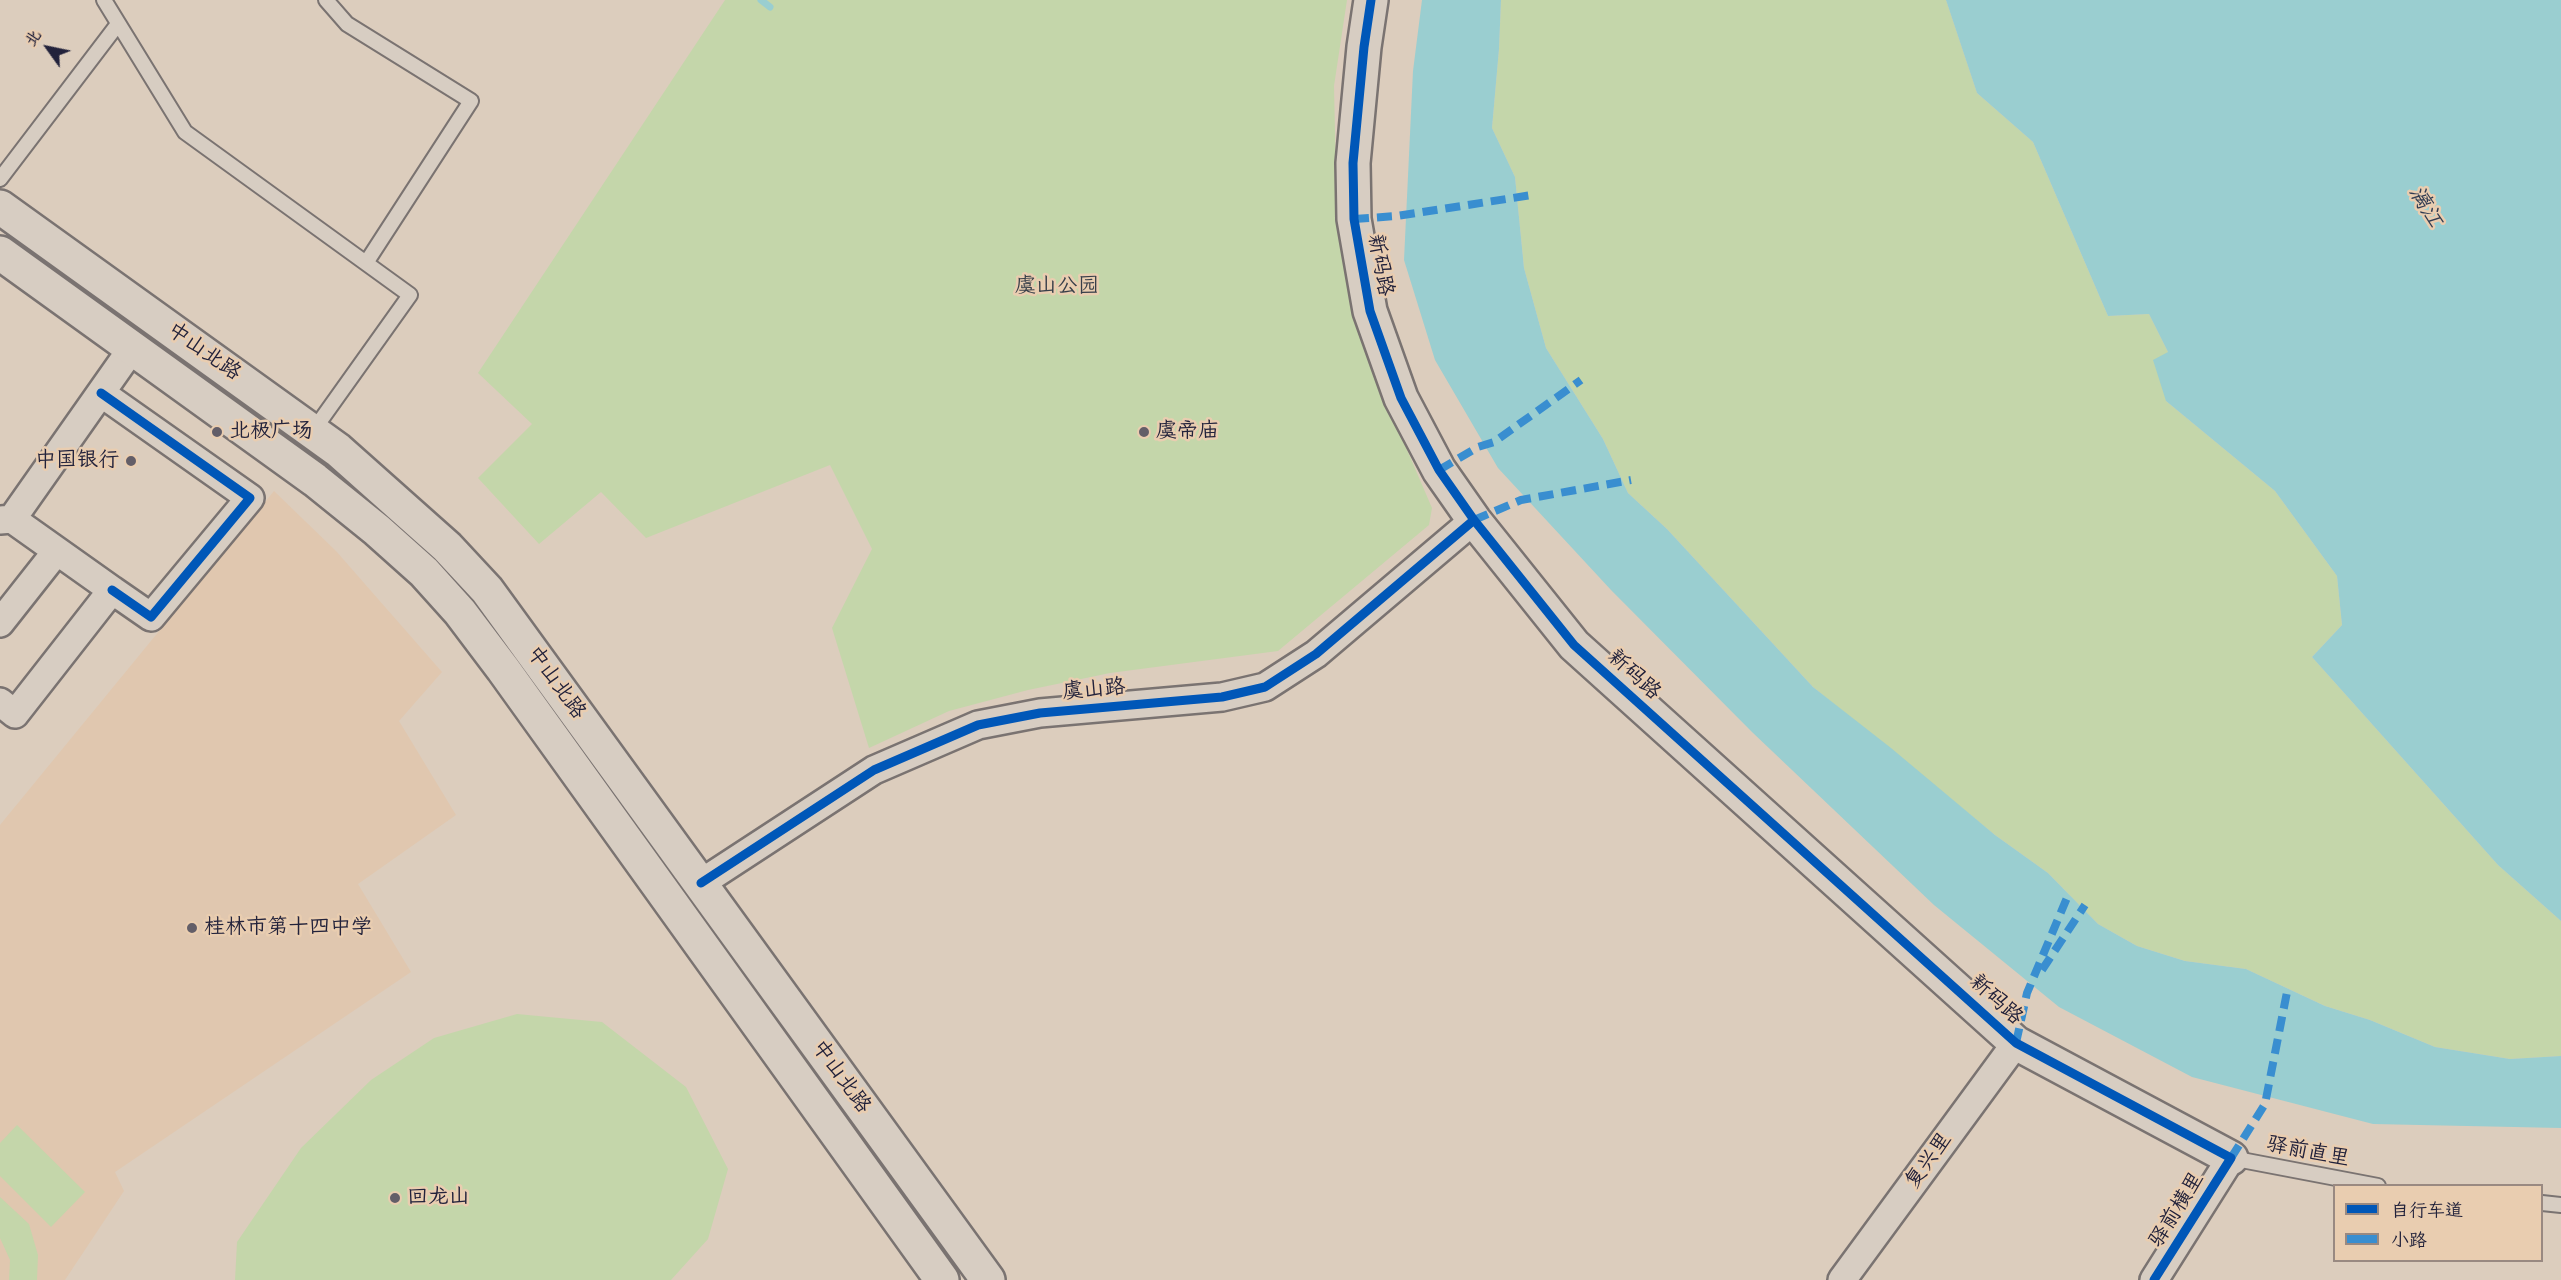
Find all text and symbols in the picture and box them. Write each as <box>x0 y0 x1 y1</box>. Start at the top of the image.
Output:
north arrow <box>18 18 78 78</box>
text: 北 <box>20 26 45 50</box>
water label: 漓江 <box>2402 181 2448 233</box>
street label: 新码路 <box>1362 232 1398 298</box>
park label: 虞山公园 <box>1015 274 1099 300</box>
street label: 中山北路 <box>162 318 246 386</box>
place label: 北极广场 <box>229 419 313 445</box>
place label: 虞帝庙 <box>1156 419 1219 445</box>
marker: 北极广场 <box>210 425 224 439</box>
marker: 虞帝庙 <box>1137 425 1151 439</box>
place label: 中国银行 <box>35 448 119 474</box>
marker: 中国银行 <box>124 454 138 468</box>
street label: 中山北路 <box>521 642 591 724</box>
street label: 新码路 <box>1602 645 1666 705</box>
street label: 虞山路 <box>1062 675 1126 705</box>
place label: 桂林市第十四中学 <box>204 915 372 941</box>
marker: 桂林市第十四中学 <box>185 921 199 935</box>
street label: 新码路 <box>1964 970 2028 1030</box>
street label: 中山北路 <box>806 1036 876 1118</box>
street label: 复兴里 <box>1900 1128 1958 1194</box>
street label: 驿前直里 <box>2264 1132 2352 1172</box>
street label: 驿前横里 <box>2144 1168 2210 1252</box>
legend <box>2333 1184 2543 1262</box>
place label: 回龙山 <box>407 1185 470 1211</box>
marker: 回龙山 <box>388 1191 402 1205</box>
text: 自行车道 <box>2391 1199 2463 1221</box>
text: 小路 <box>2391 1229 2427 1251</box>

